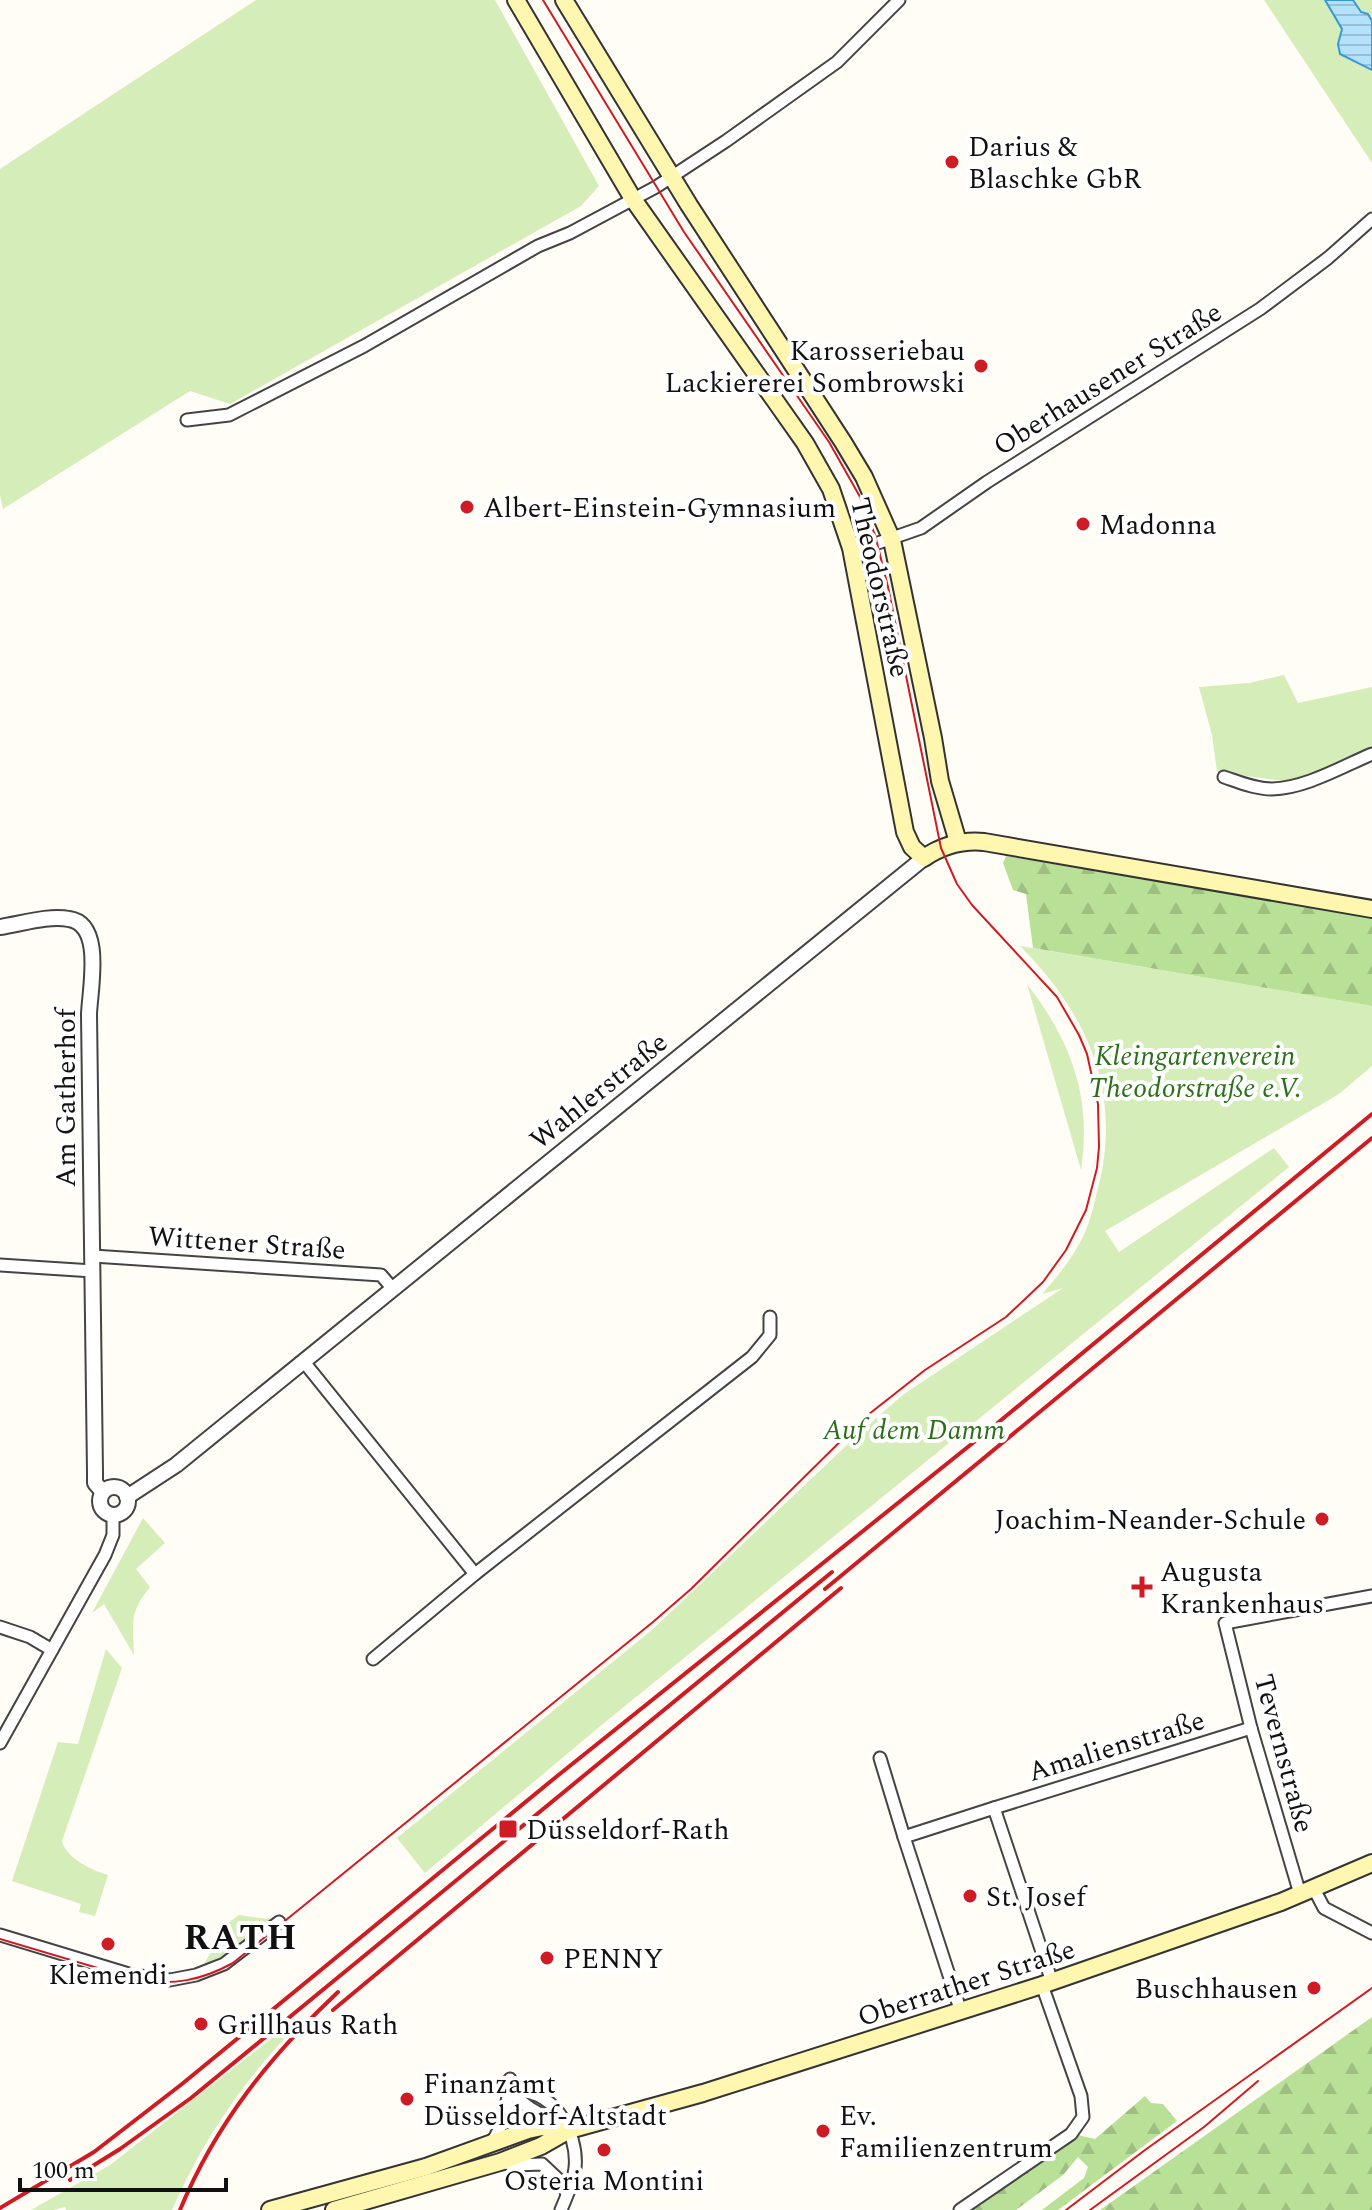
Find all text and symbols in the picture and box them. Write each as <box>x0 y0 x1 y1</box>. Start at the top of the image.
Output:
place label: Darius & Blaschke GbR <box>968 126 1142 201</box>
marker: Darius & Blaschke GbR <box>943 153 961 171</box>
street label: Oberhausener Straße <box>985 291 1231 467</box>
place label: Karosseriebau Lackiererei Sombrowski <box>664 330 965 405</box>
marker: Karosseriebau Lackiererei Sombrowski <box>972 357 990 375</box>
place label: Albert-Einstein-Gymnasium <box>483 487 836 530</box>
street label: Theodorstraße <box>838 493 921 682</box>
marker: Albert-Einstein-Gymnasium <box>458 498 476 516</box>
place label: Madonna <box>1099 504 1217 547</box>
marker: Madonna <box>1074 515 1092 533</box>
street label: Am Gatherhof <box>45 1006 88 1188</box>
street label: Wahlerstraße <box>520 1022 677 1160</box>
park label: Kleingartenverein Theodorstraße e.V. <box>1088 1035 1302 1110</box>
street label: Wittener Straße <box>147 1215 347 1272</box>
park label: Auf dem Damm <box>822 1409 1005 1452</box>
place label: Joachim-Neander-Schule <box>995 1499 1306 1542</box>
marker: Joachim-Neander-Schule <box>1313 1510 1331 1528</box>
place label: Augusta Krankenhaus <box>1160 1551 1324 1626</box>
marker: Augusta Krankenhaus <box>1131 1576 1153 1598</box>
street label: Tevernstraße <box>1242 1669 1325 1838</box>
street label: Amalienstraße <box>1023 1699 1210 1794</box>
place label: Düsseldorf-Rath <box>526 1809 729 1852</box>
marker: Düsseldorf-Rath <box>497 1818 519 1840</box>
place label: St. Josef <box>986 1876 1088 1919</box>
marker: St. Josef <box>961 1887 979 1905</box>
district label: RATH <box>183 1911 299 1966</box>
street label: Oberrather Straße <box>852 1928 1081 2039</box>
marker: Klemendi <box>99 1935 117 1953</box>
place label: PENNY <box>563 1938 664 1981</box>
marker: PENNY <box>538 1949 556 1967</box>
place label: Klemendi <box>48 1954 168 1997</box>
place label: Buschhausen <box>1135 1968 1298 2011</box>
marker: Buschhausen <box>1305 1979 1323 1997</box>
place label: Grillhaus Rath <box>217 2004 398 2047</box>
marker: Grillhaus Rath <box>192 2015 210 2033</box>
place label: Finanzamt Düsseldorf-Altstadt <box>423 2063 667 2138</box>
marker: Finanzamt Düsseldorf-Altstadt <box>398 2090 416 2108</box>
place label: Ev. Familienzentrum <box>839 2095 1053 2170</box>
marker: Ev. Familienzentrum <box>814 2122 832 2140</box>
marker: Osteria Montini <box>595 2141 613 2159</box>
scale bar <box>20 2142 226 2192</box>
text: 100 m <box>32 2153 95 2189</box>
place label: Osteria Montini <box>504 2160 704 2203</box>

